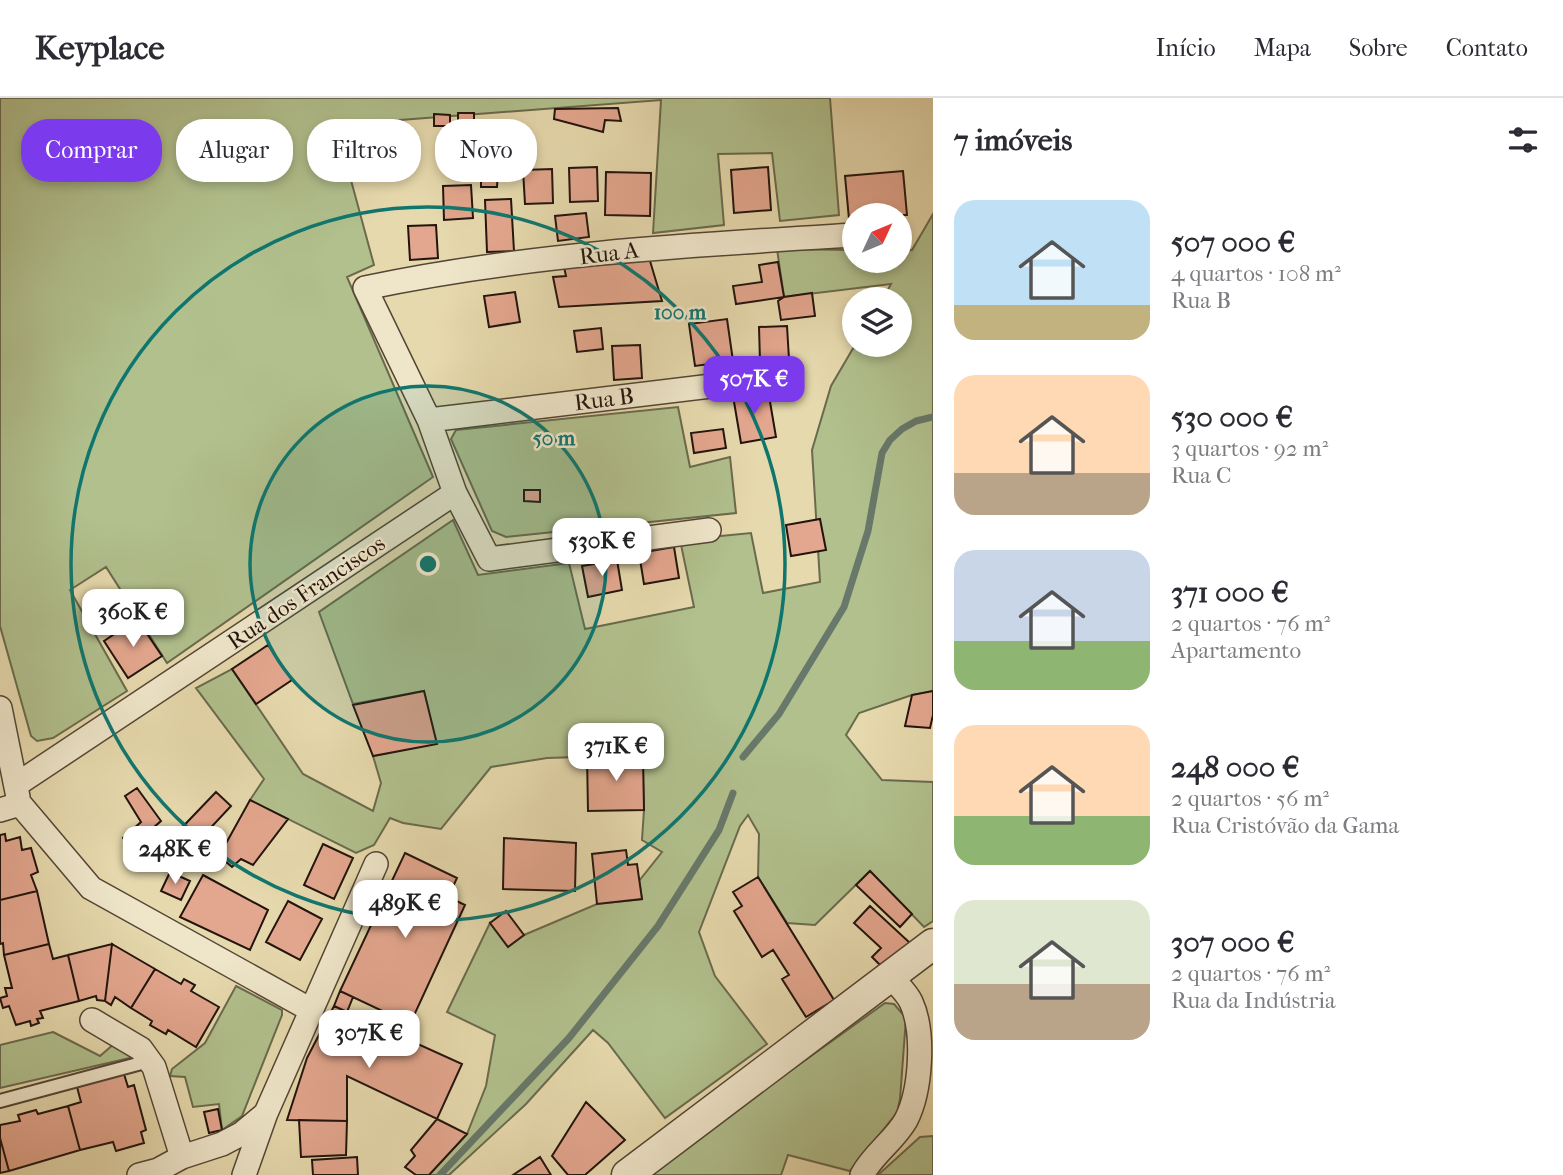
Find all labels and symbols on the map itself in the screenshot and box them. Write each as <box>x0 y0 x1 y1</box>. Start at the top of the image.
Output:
north arrow <box>842 203 912 273</box>
street label: Rua A <box>578 236 641 271</box>
text: 100 m <box>654 300 707 324</box>
pin: 507K € <box>697 356 811 416</box>
street label: Rua B <box>573 382 635 417</box>
text: 50 m <box>533 426 576 450</box>
pin: 530K € <box>545 518 659 578</box>
street label: Rua dos Franciscos <box>222 530 390 655</box>
centre of rings <box>416 552 440 576</box>
pin: 360K € <box>76 589 190 649</box>
pin: 371K € <box>559 724 673 783</box>
pin: 248K € <box>118 826 232 886</box>
pin: 489K € <box>348 880 462 940</box>
pin: 307K € <box>312 1010 426 1070</box>

